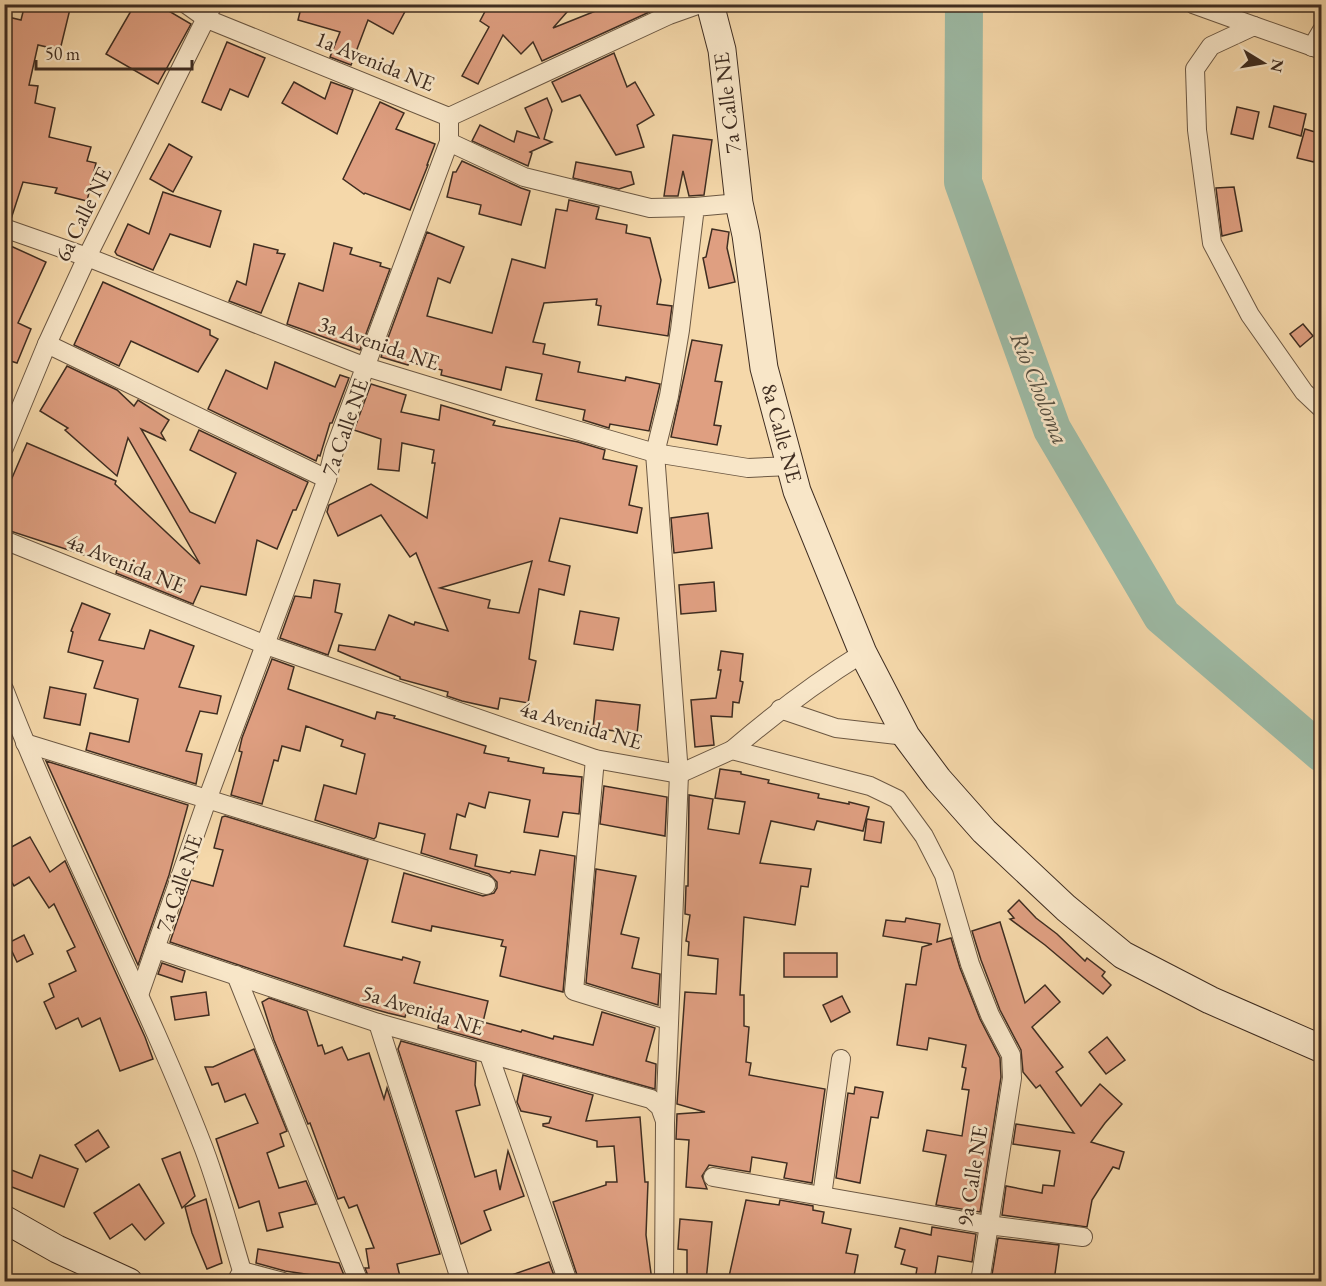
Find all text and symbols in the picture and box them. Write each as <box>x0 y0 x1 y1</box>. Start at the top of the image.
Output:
street label: 1a Avenida NE <box>311 24 439 98</box>
scale bar <box>36 33 192 71</box>
north arrow <box>1233 33 1293 93</box>
text: 50 m <box>45 42 80 65</box>
street label: 7a Calle NE <box>706 51 748 155</box>
text: N <box>1266 57 1289 74</box>
street label: 6a Calle NE <box>48 162 118 266</box>
street label: 3a Avenida NE <box>315 309 443 377</box>
water label: Río Choloma <box>1003 327 1077 449</box>
street label: 7a Calle NE <box>315 374 375 480</box>
street label: 8a Calle NE <box>755 380 809 486</box>
street label: 4a Avenida NE <box>62 526 190 600</box>
street label: 4a Avenida NE <box>516 694 646 756</box>
street label: 7a Calle NE <box>149 830 209 936</box>
street label: 5a Avenida NE <box>358 978 488 1042</box>
street label: 9a Calle NE <box>950 1124 994 1228</box>

